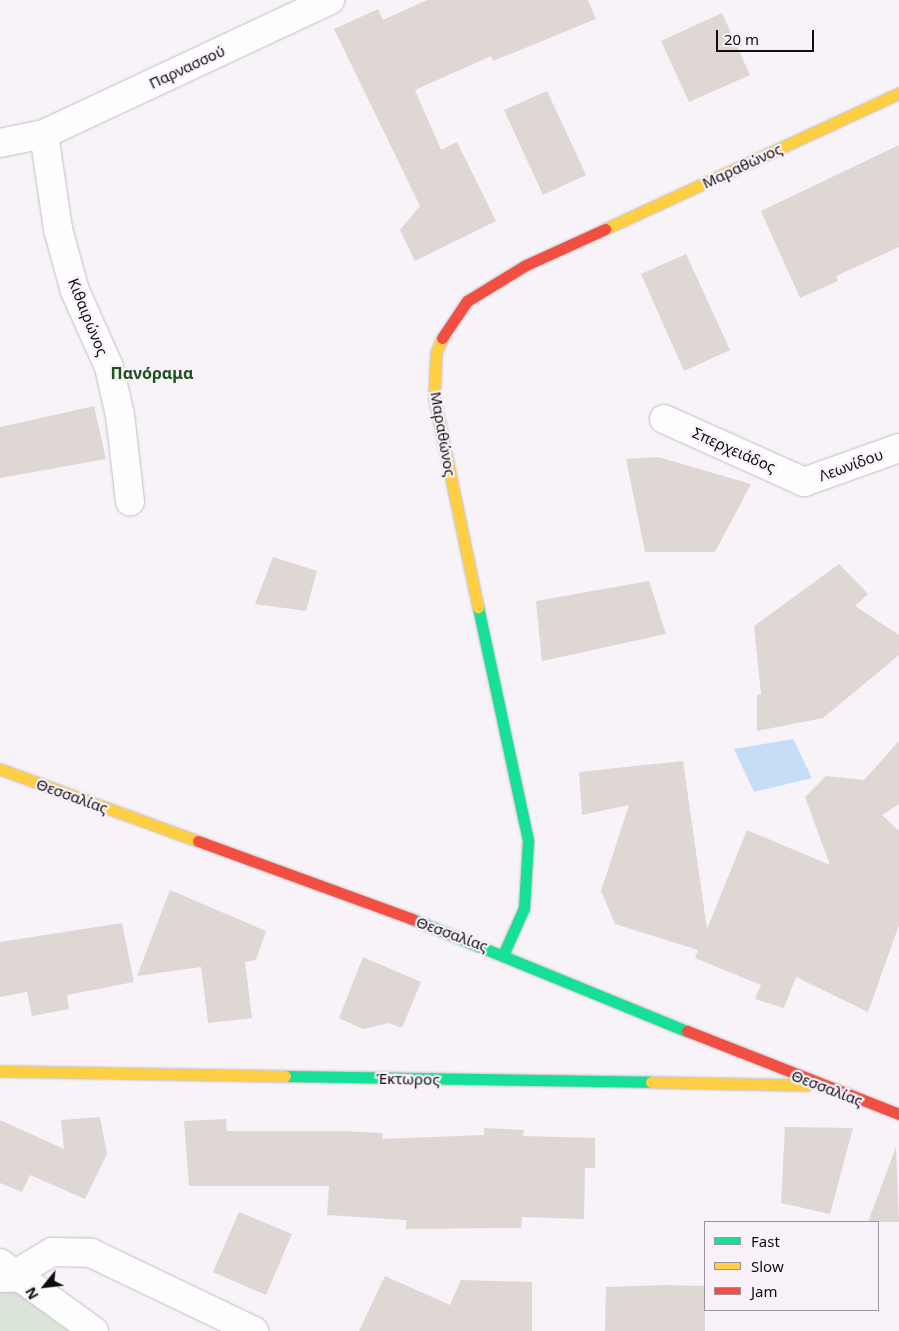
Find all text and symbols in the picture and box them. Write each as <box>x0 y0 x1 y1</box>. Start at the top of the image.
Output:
scale bar <box>719 20 816 52</box>
text: 20 m <box>724 29 759 49</box>
street label: Παρνασσού <box>146 42 228 92</box>
street label: Μαραθώνος <box>699 140 785 192</box>
street label: Κιθαιρώνος <box>64 276 112 358</box>
district label: Πανόραμα <box>111 363 193 383</box>
street label: Μαραθώνος <box>427 390 459 478</box>
street label: Σπερχειάδος <box>690 424 778 476</box>
street label: Λεωνίδου <box>816 445 886 485</box>
street label: Θεσσαλίας <box>34 775 110 817</box>
street label: Θεσσαλίας <box>414 913 490 955</box>
street label: Θεσσαλίας <box>789 1066 865 1110</box>
street label: Έκτωρος <box>376 1069 440 1089</box>
legend <box>704 1221 879 1311</box>
text: Fast <box>751 1231 780 1251</box>
text: Slow <box>751 1256 784 1276</box>
north arrow <box>20 1261 70 1311</box>
text: Jam <box>751 1281 778 1301</box>
text: N <box>20 1284 43 1303</box>

